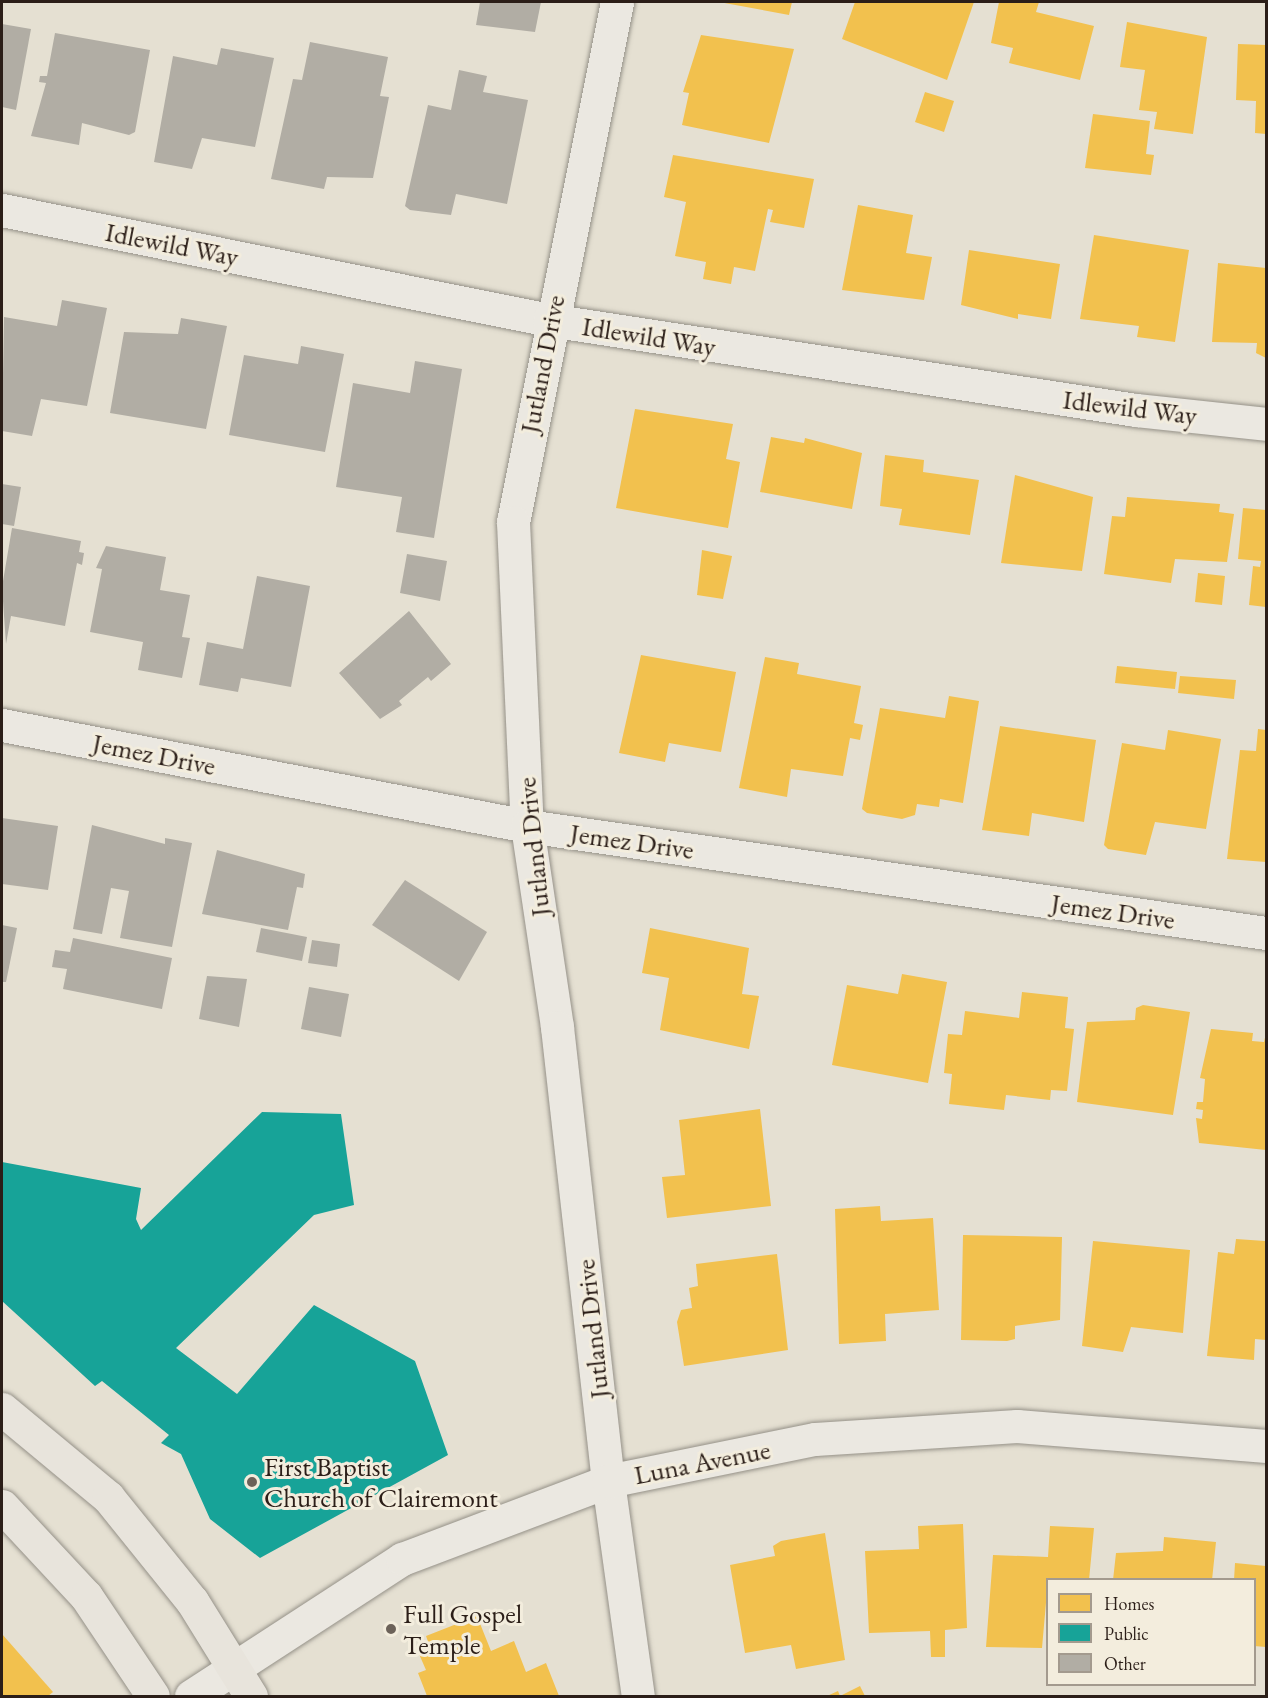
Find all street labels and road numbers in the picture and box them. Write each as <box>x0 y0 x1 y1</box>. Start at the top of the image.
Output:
street label: Idlewild Way <box>103 215 241 273</box>
street label: Jutland Drive <box>513 292 571 436</box>
street label: Idlewild Way <box>580 309 718 363</box>
street label: Idlewild Way <box>1061 383 1199 431</box>
street label: Jemez Drive <box>90 726 218 782</box>
street label: Jutland Drive <box>510 776 556 918</box>
street label: Jemez Drive <box>568 816 696 866</box>
street label: Jemez Drive <box>1049 886 1177 936</box>
street label: Jutland Drive <box>569 1258 615 1400</box>
street label: Luna Avenue <box>631 1433 773 1491</box>

